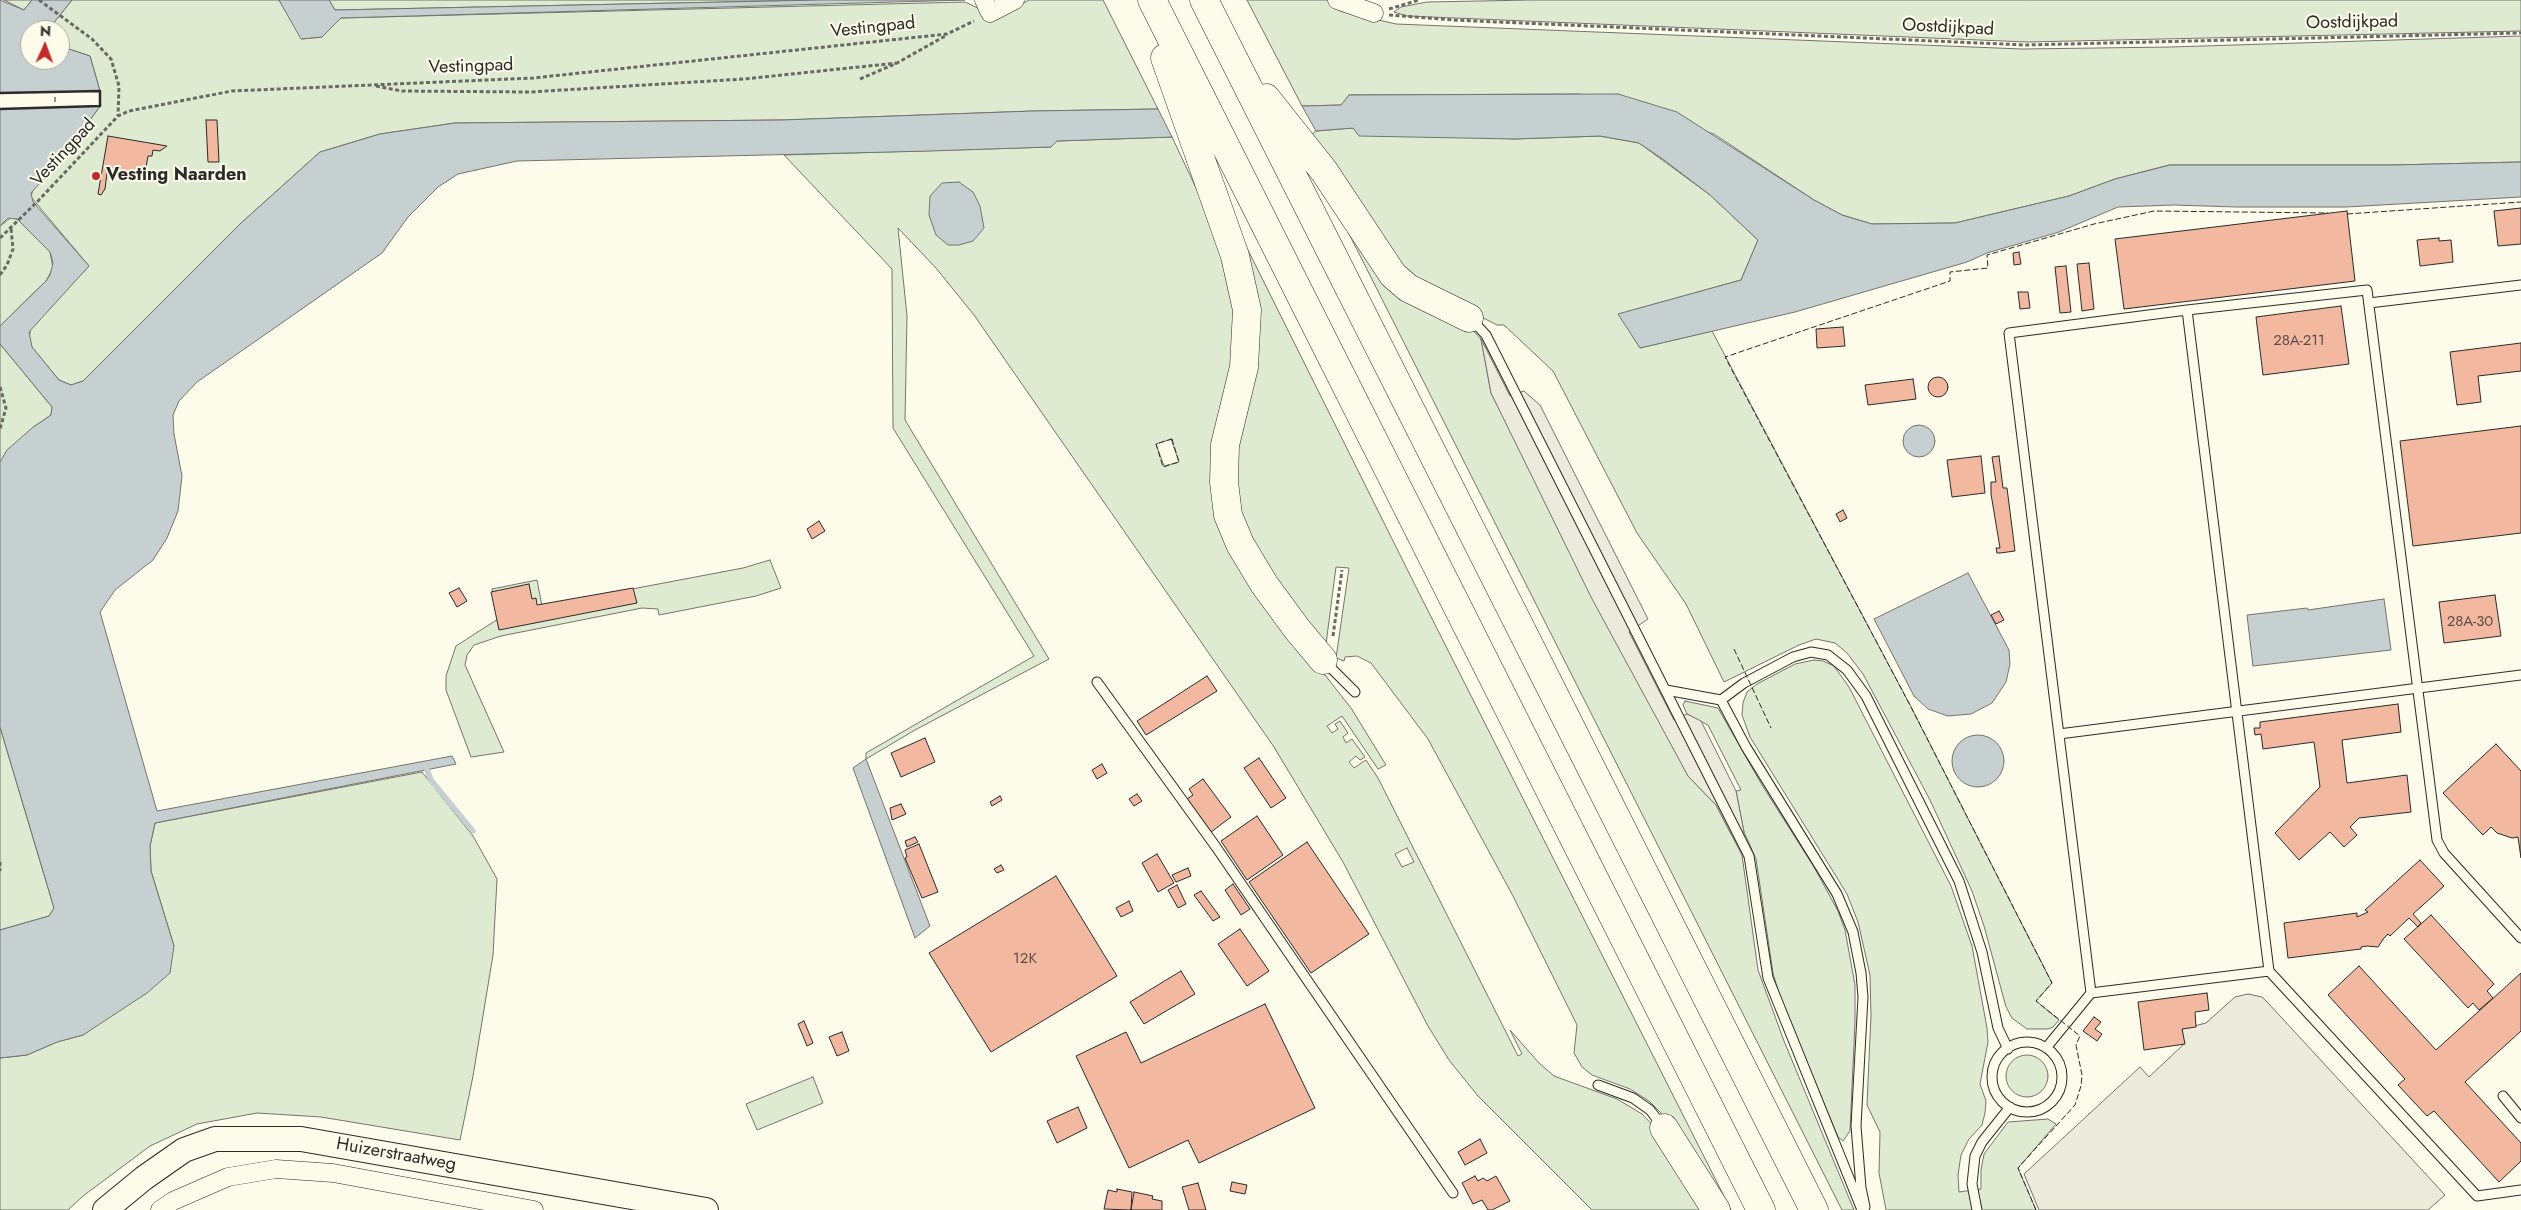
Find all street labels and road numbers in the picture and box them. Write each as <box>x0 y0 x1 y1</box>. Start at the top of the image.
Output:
street label: Oostdijkpad <box>2306 11 2398 35</box>
street label: Vestingpad <box>830 13 916 43</box>
street label: Oostdijkpad <box>1901 15 1995 41</box>
street label: Vestingpad <box>428 55 514 79</box>
street label: Vestingpad <box>27 115 101 191</box>
street label: Huizerstraatweg <box>334 1134 458 1176</box>

